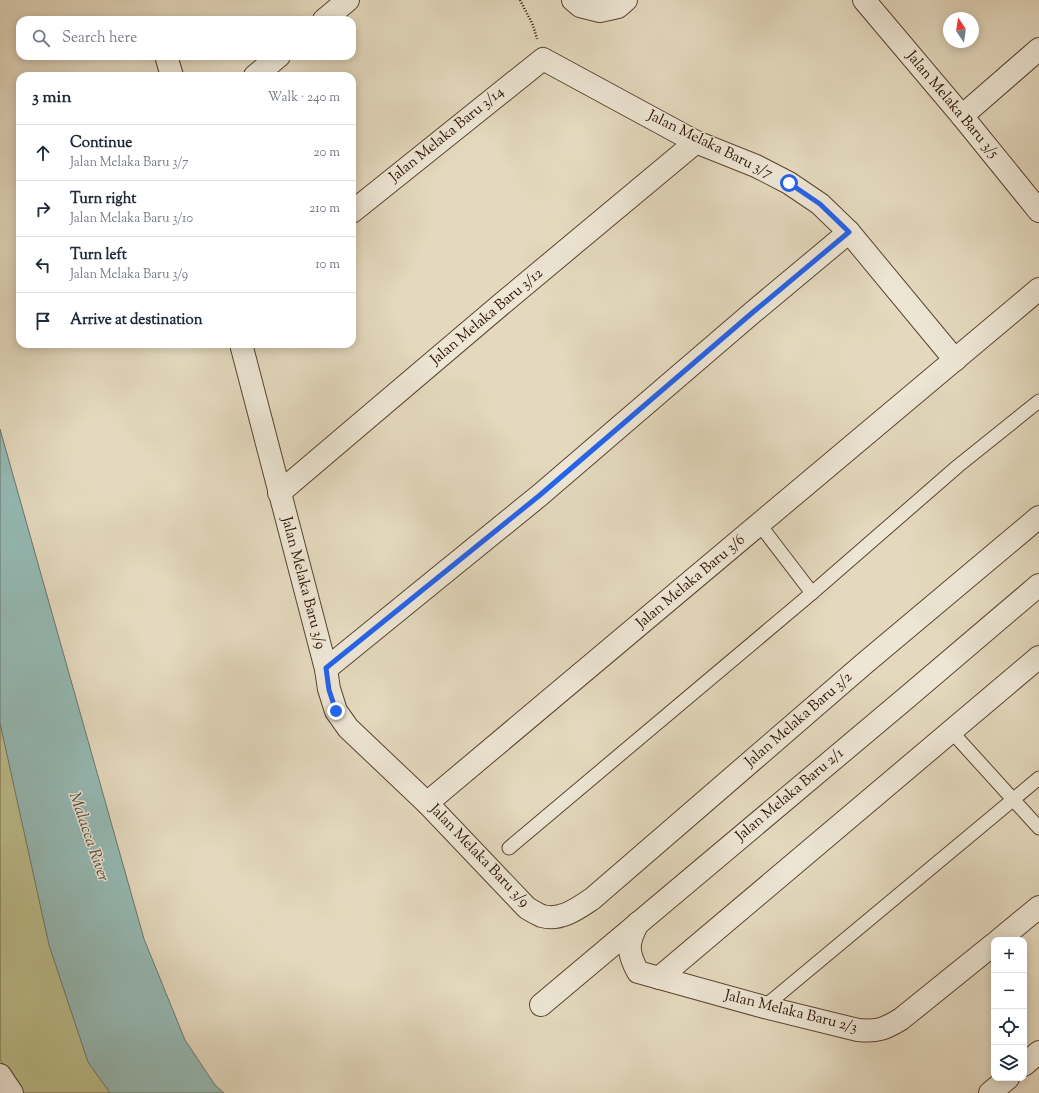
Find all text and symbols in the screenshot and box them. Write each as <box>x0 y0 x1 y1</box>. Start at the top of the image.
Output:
north arrow <box>943 12 979 48</box>
search box <box>16 16 356 60</box>
icon: search <box>30 27 52 49</box>
text: Search here <box>62 28 137 49</box>
street label: Jalan Melaka Baru 3/5 <box>900 46 1003 163</box>
street label: Jalan Melaka Baru 3/14 <box>385 82 509 188</box>
text: 3 min <box>32 86 71 110</box>
text: Walk · 240 m <box>268 89 340 107</box>
street label: Jalan Melaka Baru 3/7 <box>643 105 776 185</box>
text: Continue <box>70 133 132 154</box>
icon: ahead <box>32 142 54 164</box>
text: 20 m <box>314 144 340 162</box>
text: Jalan Melaka Baru 3/7 <box>70 154 188 172</box>
route start <box>780 174 798 192</box>
text: Turn right <box>70 189 136 210</box>
icon: right <box>32 198 54 220</box>
text: 210 m <box>309 200 340 218</box>
text: Jalan Melaka Baru 3/10 <box>70 210 193 228</box>
text: Turn left <box>70 245 127 266</box>
icon: left <box>32 254 54 276</box>
text: 10 m <box>315 256 340 274</box>
street label: Jalan Melaka Baru 3/12 <box>425 264 548 371</box>
text: Jalan Melaka Baru 3/9 <box>70 266 188 284</box>
icon: arrive <box>32 310 54 332</box>
text: Arrive at destination <box>70 310 203 331</box>
street label: Jalan Melaka Baru 3/9 <box>275 514 331 651</box>
street label: Jalan Melaka Baru 3/6 <box>631 530 750 635</box>
street label: Jalan Melaka Baru 3/2 <box>740 667 857 773</box>
route end <box>327 702 345 720</box>
street label: Jalan Melaka Baru 2/1 <box>731 743 849 847</box>
water label: Malacca River <box>62 789 114 885</box>
street label: Jalan Melaka Baru 3/9 <box>423 799 534 912</box>
map controls <box>991 937 1027 1081</box>
button: + <box>991 937 1027 973</box>
button: − <box>991 973 1027 1009</box>
street label: Jalan Melaka Baru 2/3 <box>721 985 860 1039</box>
button: locate <box>991 1009 1027 1045</box>
button: layers <box>991 1045 1027 1081</box>

